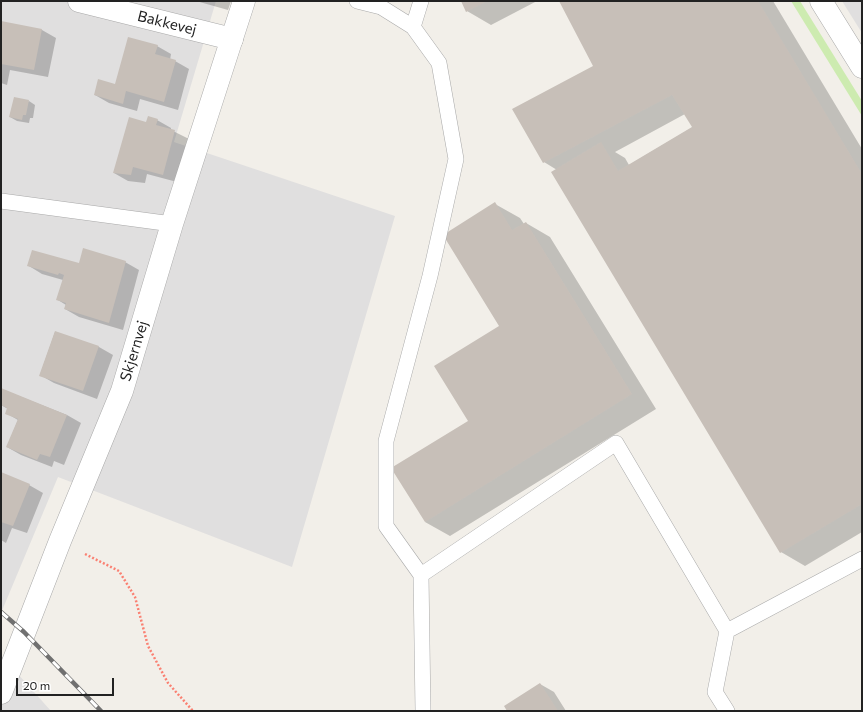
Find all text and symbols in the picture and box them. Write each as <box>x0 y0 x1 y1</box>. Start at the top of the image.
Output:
street label: Bakkevej <box>136 7 198 39</box>
street label: Skjernvej <box>116 319 152 383</box>
scale bar <box>18 670 116 696</box>
text: 20 m <box>23 678 50 692</box>

